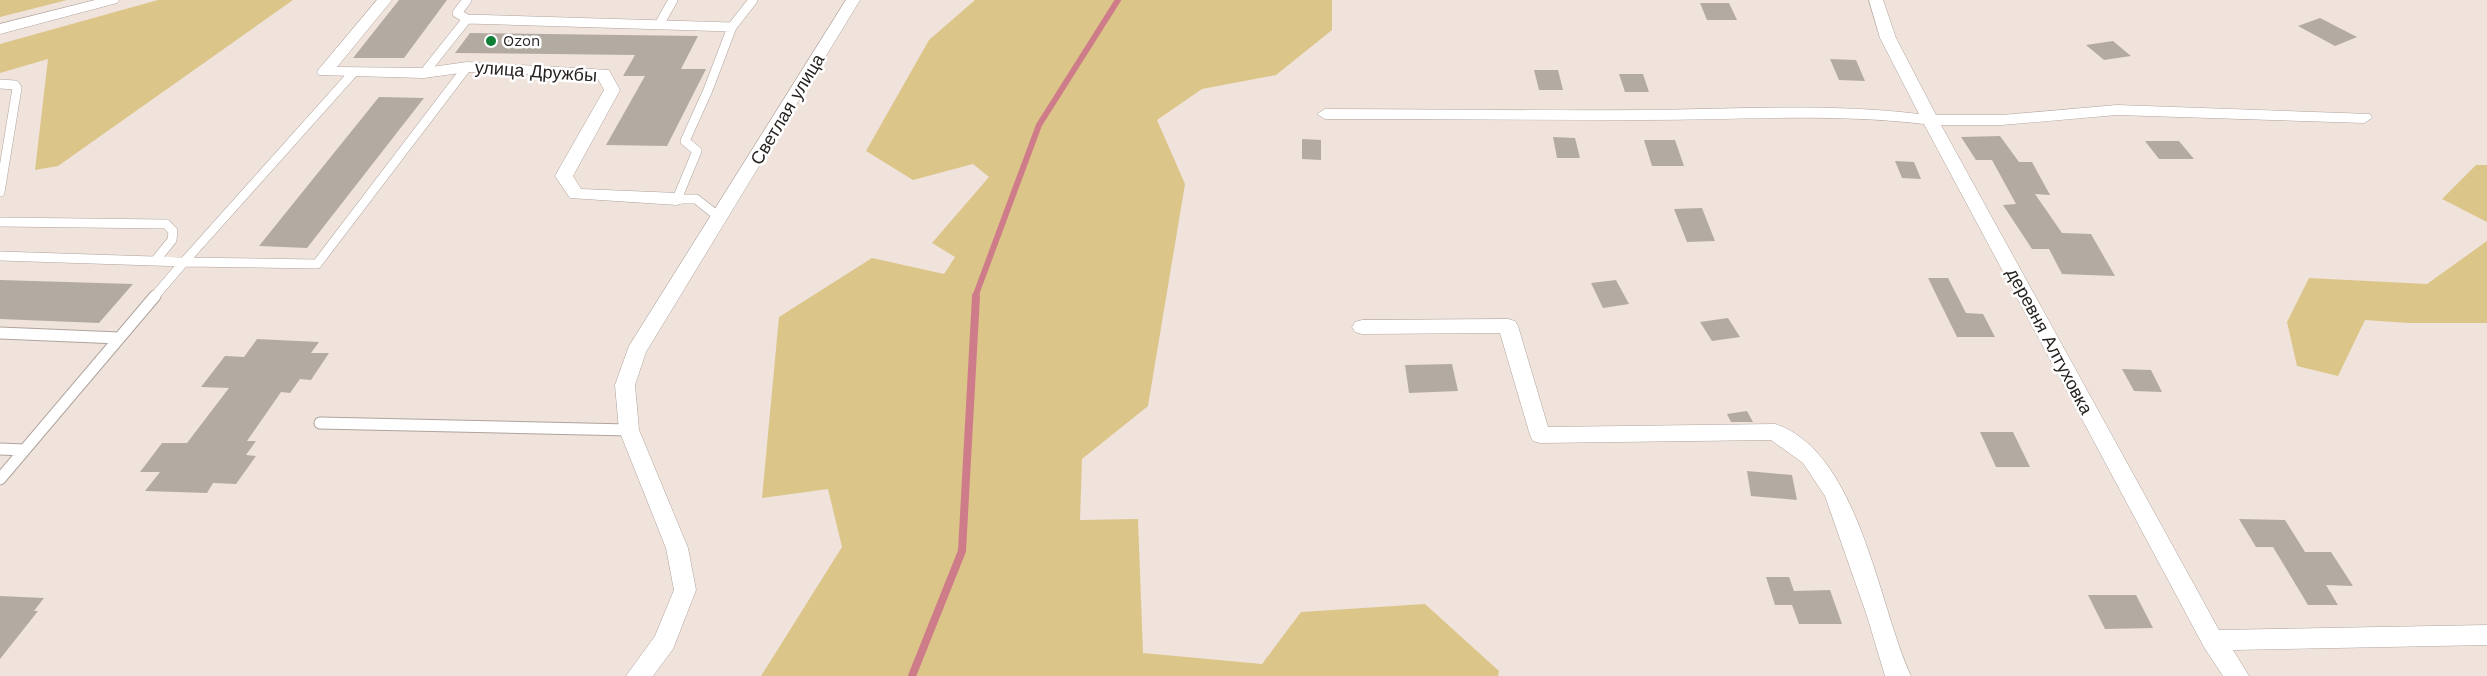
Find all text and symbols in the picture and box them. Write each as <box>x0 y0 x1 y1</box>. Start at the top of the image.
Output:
place label: Ozon <box>503 32 540 50</box>
marker: Ozon <box>484 34 498 48</box>
street label: Светлая улица <box>746 49 829 168</box>
street label: улица Дружбы <box>474 56 598 86</box>
street label: деревня Алтуховка <box>2003 264 2098 419</box>

